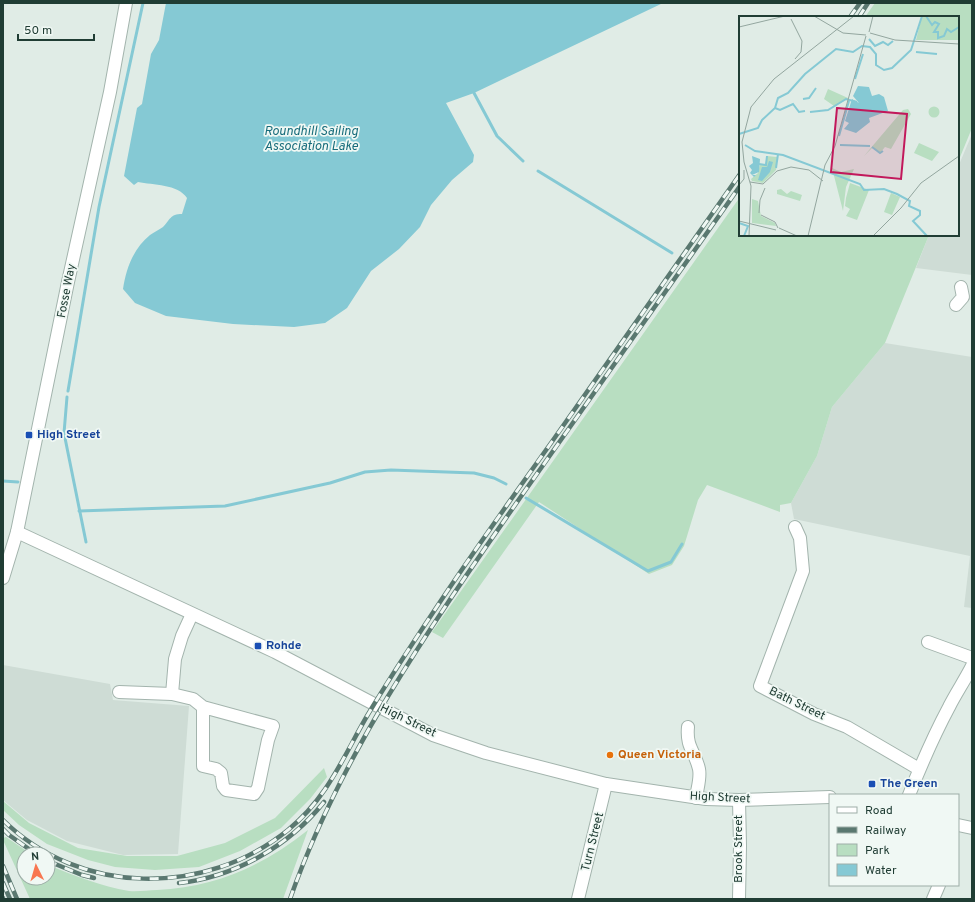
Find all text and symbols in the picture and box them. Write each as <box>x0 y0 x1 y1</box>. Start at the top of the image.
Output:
scale bar <box>18 16 94 42</box>
inset map <box>739 16 959 236</box>
text: 50 m <box>24 23 52 39</box>
water label: Roundhill Sailing Association Lake <box>264 124 359 155</box>
street label: Fosse Way <box>54 263 80 319</box>
place label: High Street <box>37 427 101 443</box>
marker: High Street <box>24 430 34 440</box>
place label: Rohde <box>266 638 302 654</box>
marker: Rohde <box>253 641 263 651</box>
street label: Bath Street <box>766 683 828 725</box>
street label: High Street <box>377 700 439 742</box>
place label: Queen Victoria <box>618 747 701 763</box>
marker: Queen Victoria <box>605 750 615 760</box>
place label: The Green <box>880 776 938 792</box>
marker: The Green <box>867 779 877 789</box>
street label: High Street <box>689 788 751 808</box>
legend <box>829 794 959 886</box>
text: Road <box>865 803 893 819</box>
street label: Turn Street <box>578 811 608 873</box>
street label: Brook Street <box>731 815 747 883</box>
text: Railway <box>865 823 906 839</box>
text: Park <box>865 843 890 859</box>
north arrow <box>16 846 56 886</box>
text: N <box>31 850 40 864</box>
text: Water <box>865 863 897 879</box>

